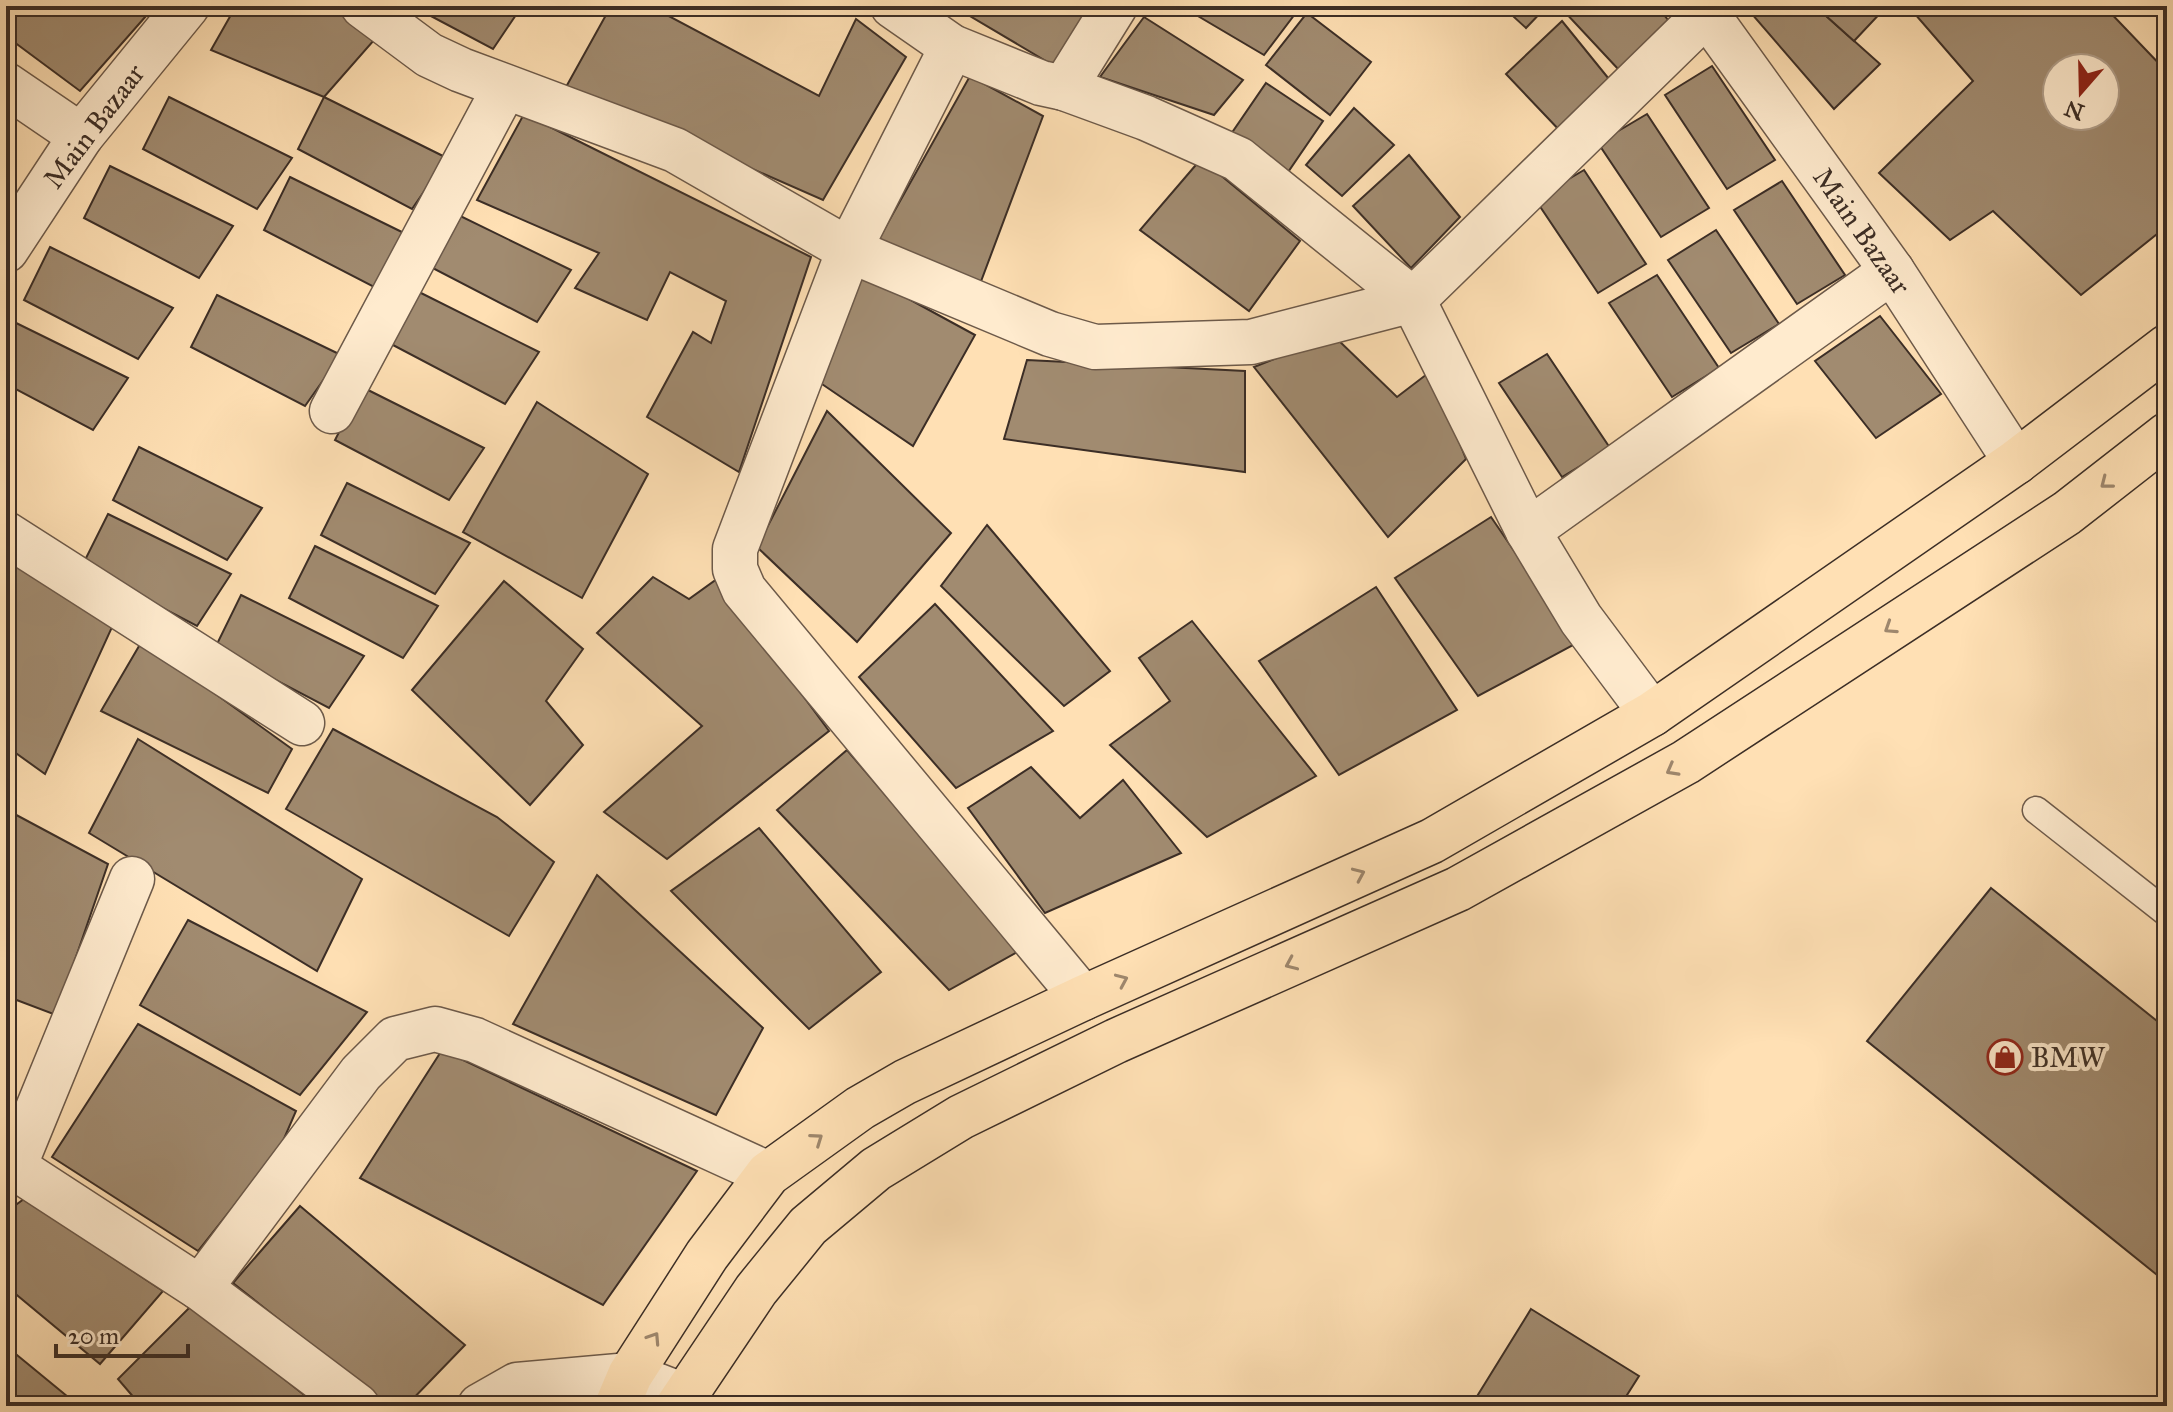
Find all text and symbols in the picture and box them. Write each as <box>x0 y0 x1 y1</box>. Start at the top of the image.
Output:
north arrow <box>2041 52 2121 132</box>
street label: Main Bazaar <box>36 56 153 195</box>
text: N <box>2061 94 2088 126</box>
street label: Main Bazaar <box>1806 161 1919 302</box>
one-way arrow <box>2100 473 2115 488</box>
one-way arrow <box>1884 619 1899 634</box>
one-way arrow <box>1666 760 1681 776</box>
one-way arrow <box>1351 868 1365 884</box>
one-way arrow <box>1285 954 1299 970</box>
one-way arrow <box>1113 974 1128 990</box>
shop icon: BMW <box>1986 1038 2024 1076</box>
place label: BMW <box>2031 1040 2106 1075</box>
one-way arrow <box>808 1134 823 1149</box>
scale bar <box>56 1308 188 1358</box>
text: 20 m <box>68 1321 119 1351</box>
one-way arrow <box>645 1332 660 1346</box>

